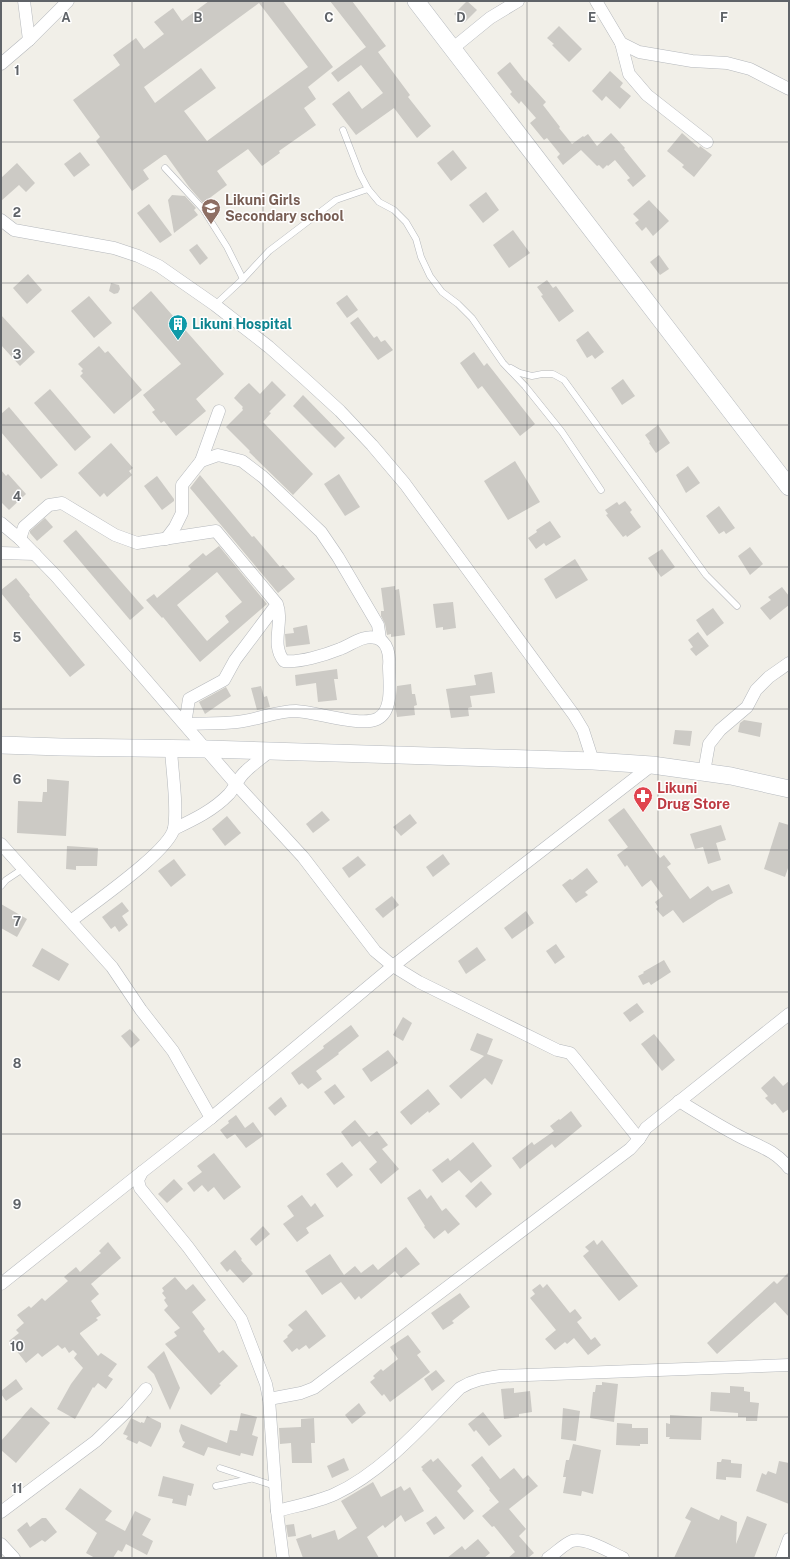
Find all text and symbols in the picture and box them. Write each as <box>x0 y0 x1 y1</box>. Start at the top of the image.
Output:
text: A <box>61 10 71 25</box>
text: B <box>194 10 203 25</box>
text: C <box>324 10 334 25</box>
text: D <box>456 10 466 25</box>
text: E <box>588 10 596 25</box>
text: F <box>720 10 728 25</box>
text: 1 <box>14 63 20 78</box>
place label: Likuni Girls Secondary school <box>225 192 344 224</box>
school or university icon: Likuni Girls Secondary school <box>200 197 222 225</box>
text: 2 <box>13 205 21 220</box>
building icon: Likuni Hospital <box>167 313 189 341</box>
place label: Likuni Hospital <box>192 316 292 332</box>
text: 3 <box>13 347 22 362</box>
text: 4 <box>13 489 22 504</box>
text: 5 <box>13 630 22 645</box>
text: 6 <box>13 772 22 787</box>
place label: Likuni Drug Store <box>657 780 730 812</box>
pharmacy icon: Likuni Drug Store <box>632 785 654 813</box>
text: 7 <box>13 914 21 929</box>
text: 8 <box>13 1056 22 1071</box>
text: 9 <box>13 1197 21 1212</box>
text: 10 <box>10 1339 24 1354</box>
text: 11 <box>11 1481 23 1496</box>

